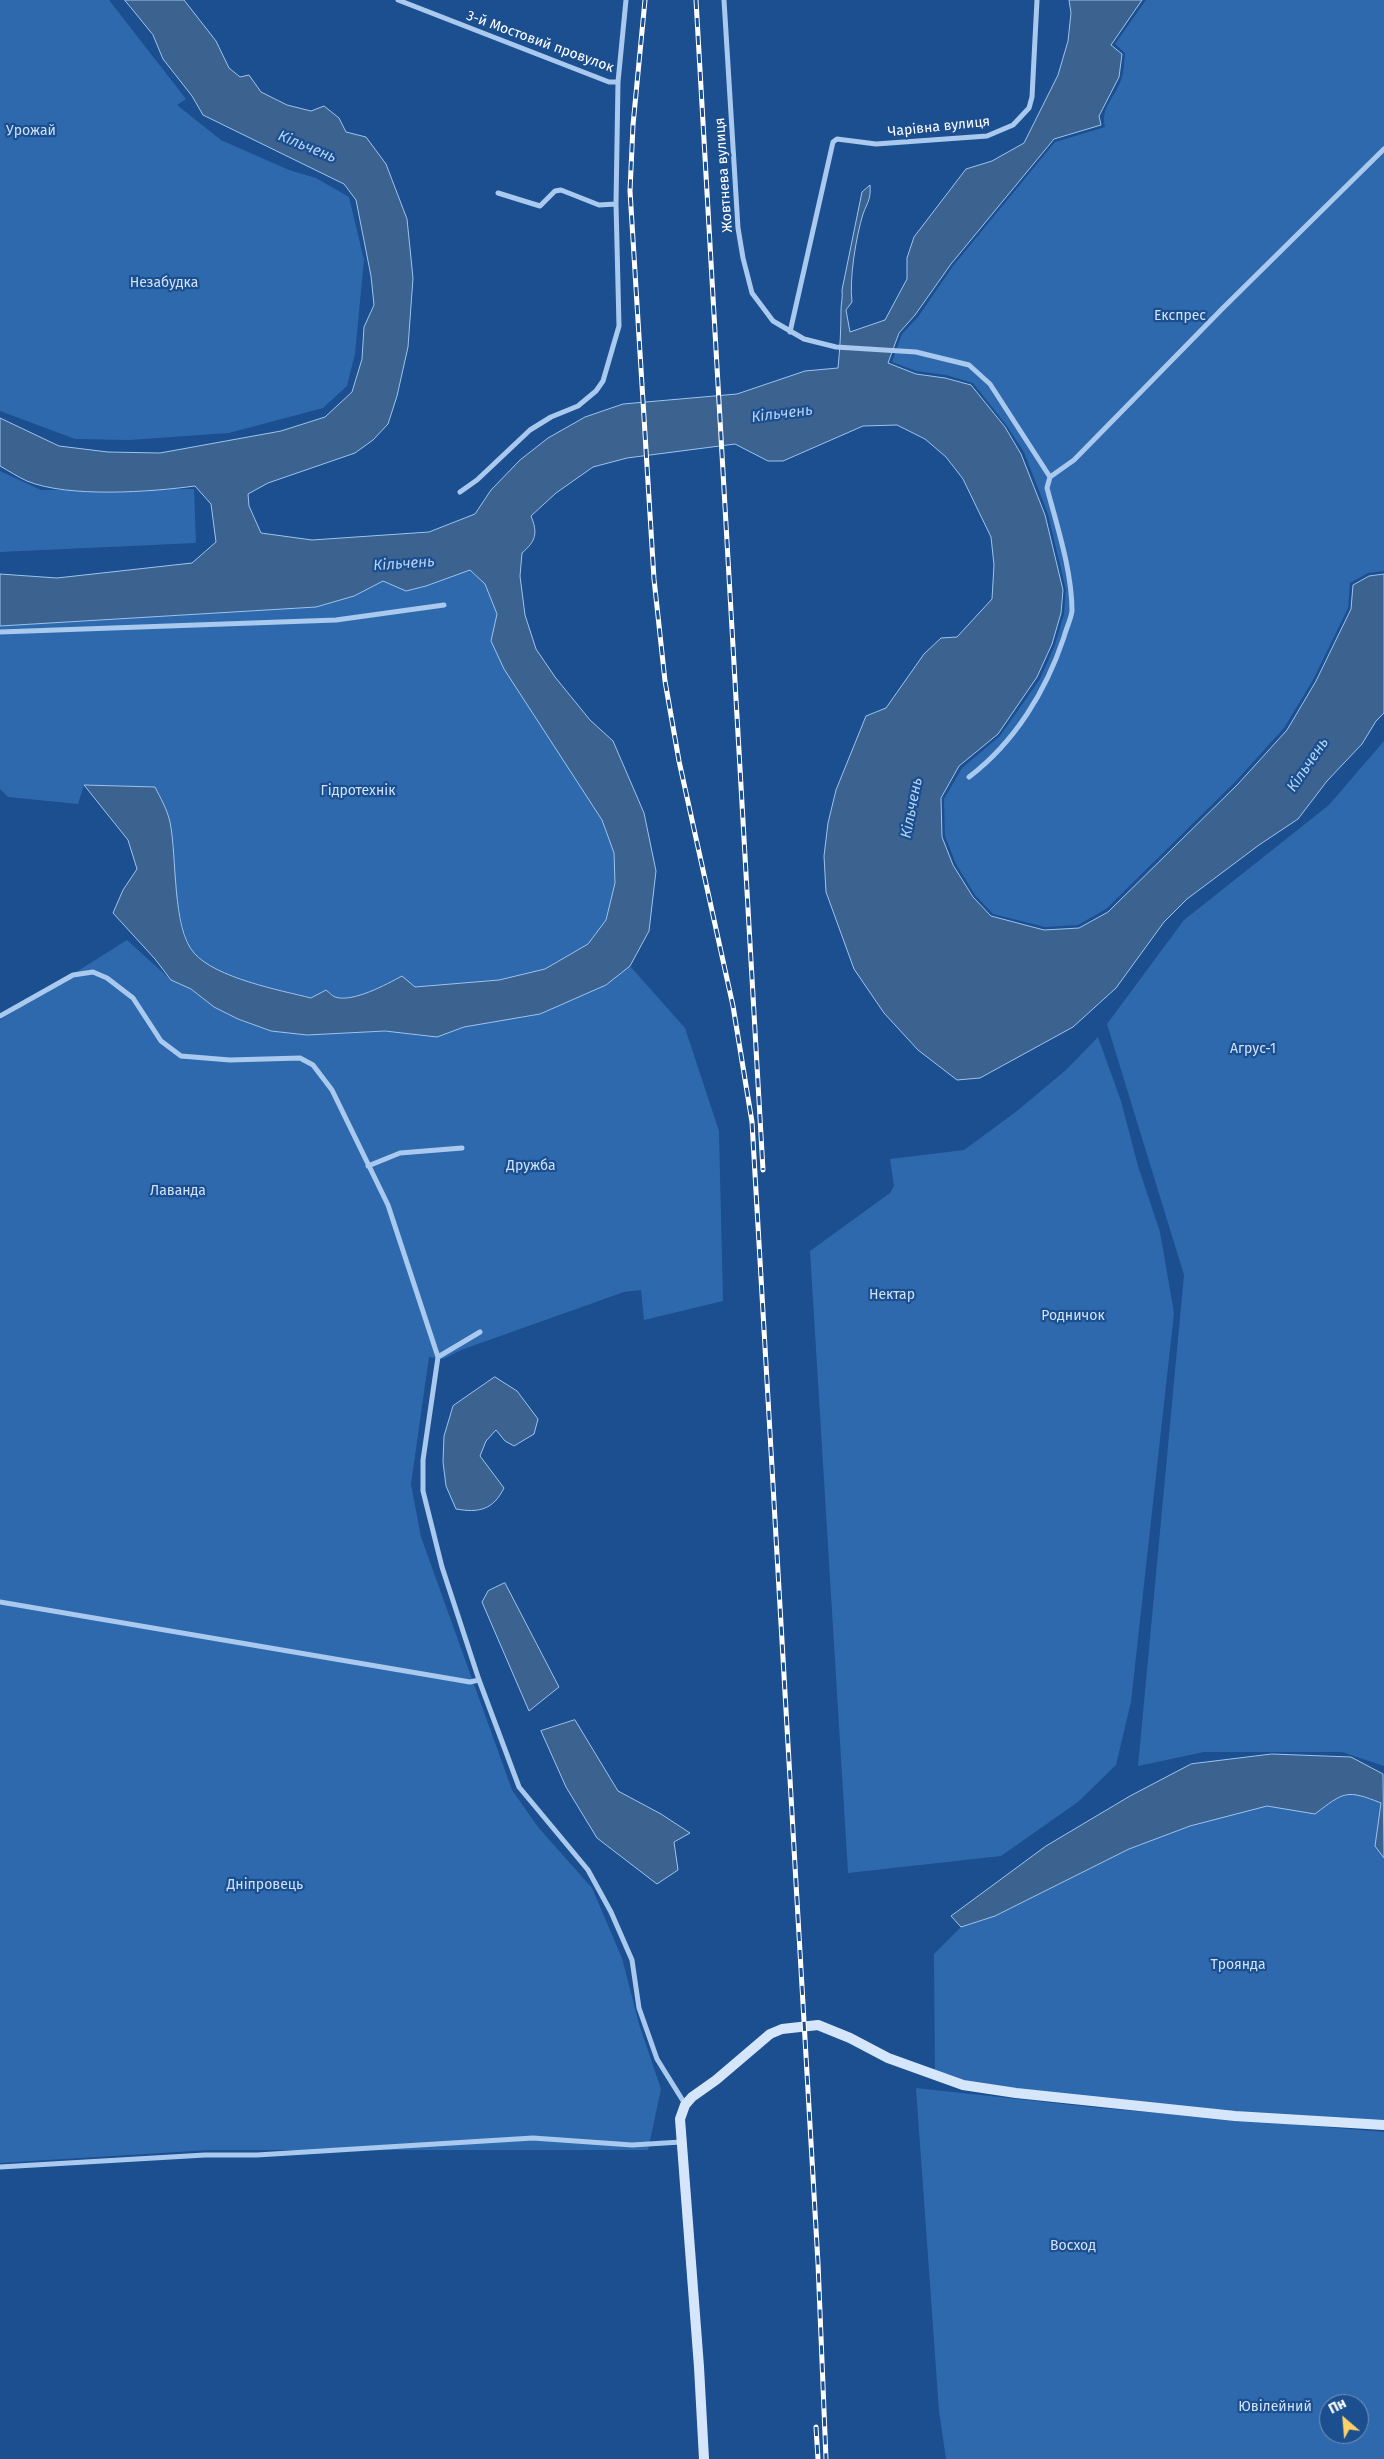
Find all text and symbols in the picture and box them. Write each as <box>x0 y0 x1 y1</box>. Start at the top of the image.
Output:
street label: 3-й Мостовий провулок <box>464 7 616 77</box>
street label: Чарівна вулиця <box>887 113 991 141</box>
street label: Жовтнева вулиця <box>712 117 736 233</box>
park label: Урожай <box>6 123 56 139</box>
water label: Кільчень <box>275 127 339 167</box>
park label: Незабудка <box>130 275 198 291</box>
park label: Експрес <box>1154 308 1206 324</box>
water label: Кільчень <box>750 401 814 427</box>
water label: Кільчень <box>373 553 435 575</box>
water label: Кільчень <box>1283 734 1333 796</box>
water label: Кільчень <box>897 776 927 840</box>
park label: Гідротехнік <box>321 783 395 799</box>
park label: Агрус-1 <box>1230 1041 1276 1057</box>
park label: Дружба <box>506 1158 556 1174</box>
park label: Лаванда <box>150 1183 206 1199</box>
park label: Нектар <box>869 1287 915 1303</box>
park label: Родничок <box>1041 1308 1105 1324</box>
park label: Дніпровець <box>227 1877 303 1893</box>
park label: Троянда <box>1210 1957 1266 1973</box>
park label: Восход <box>1050 2238 1096 2254</box>
north arrow <box>1319 2394 1369 2444</box>
text: Пн <box>1326 2395 1349 2418</box>
park label: Ювілейний <box>1238 2399 1312 2415</box>

